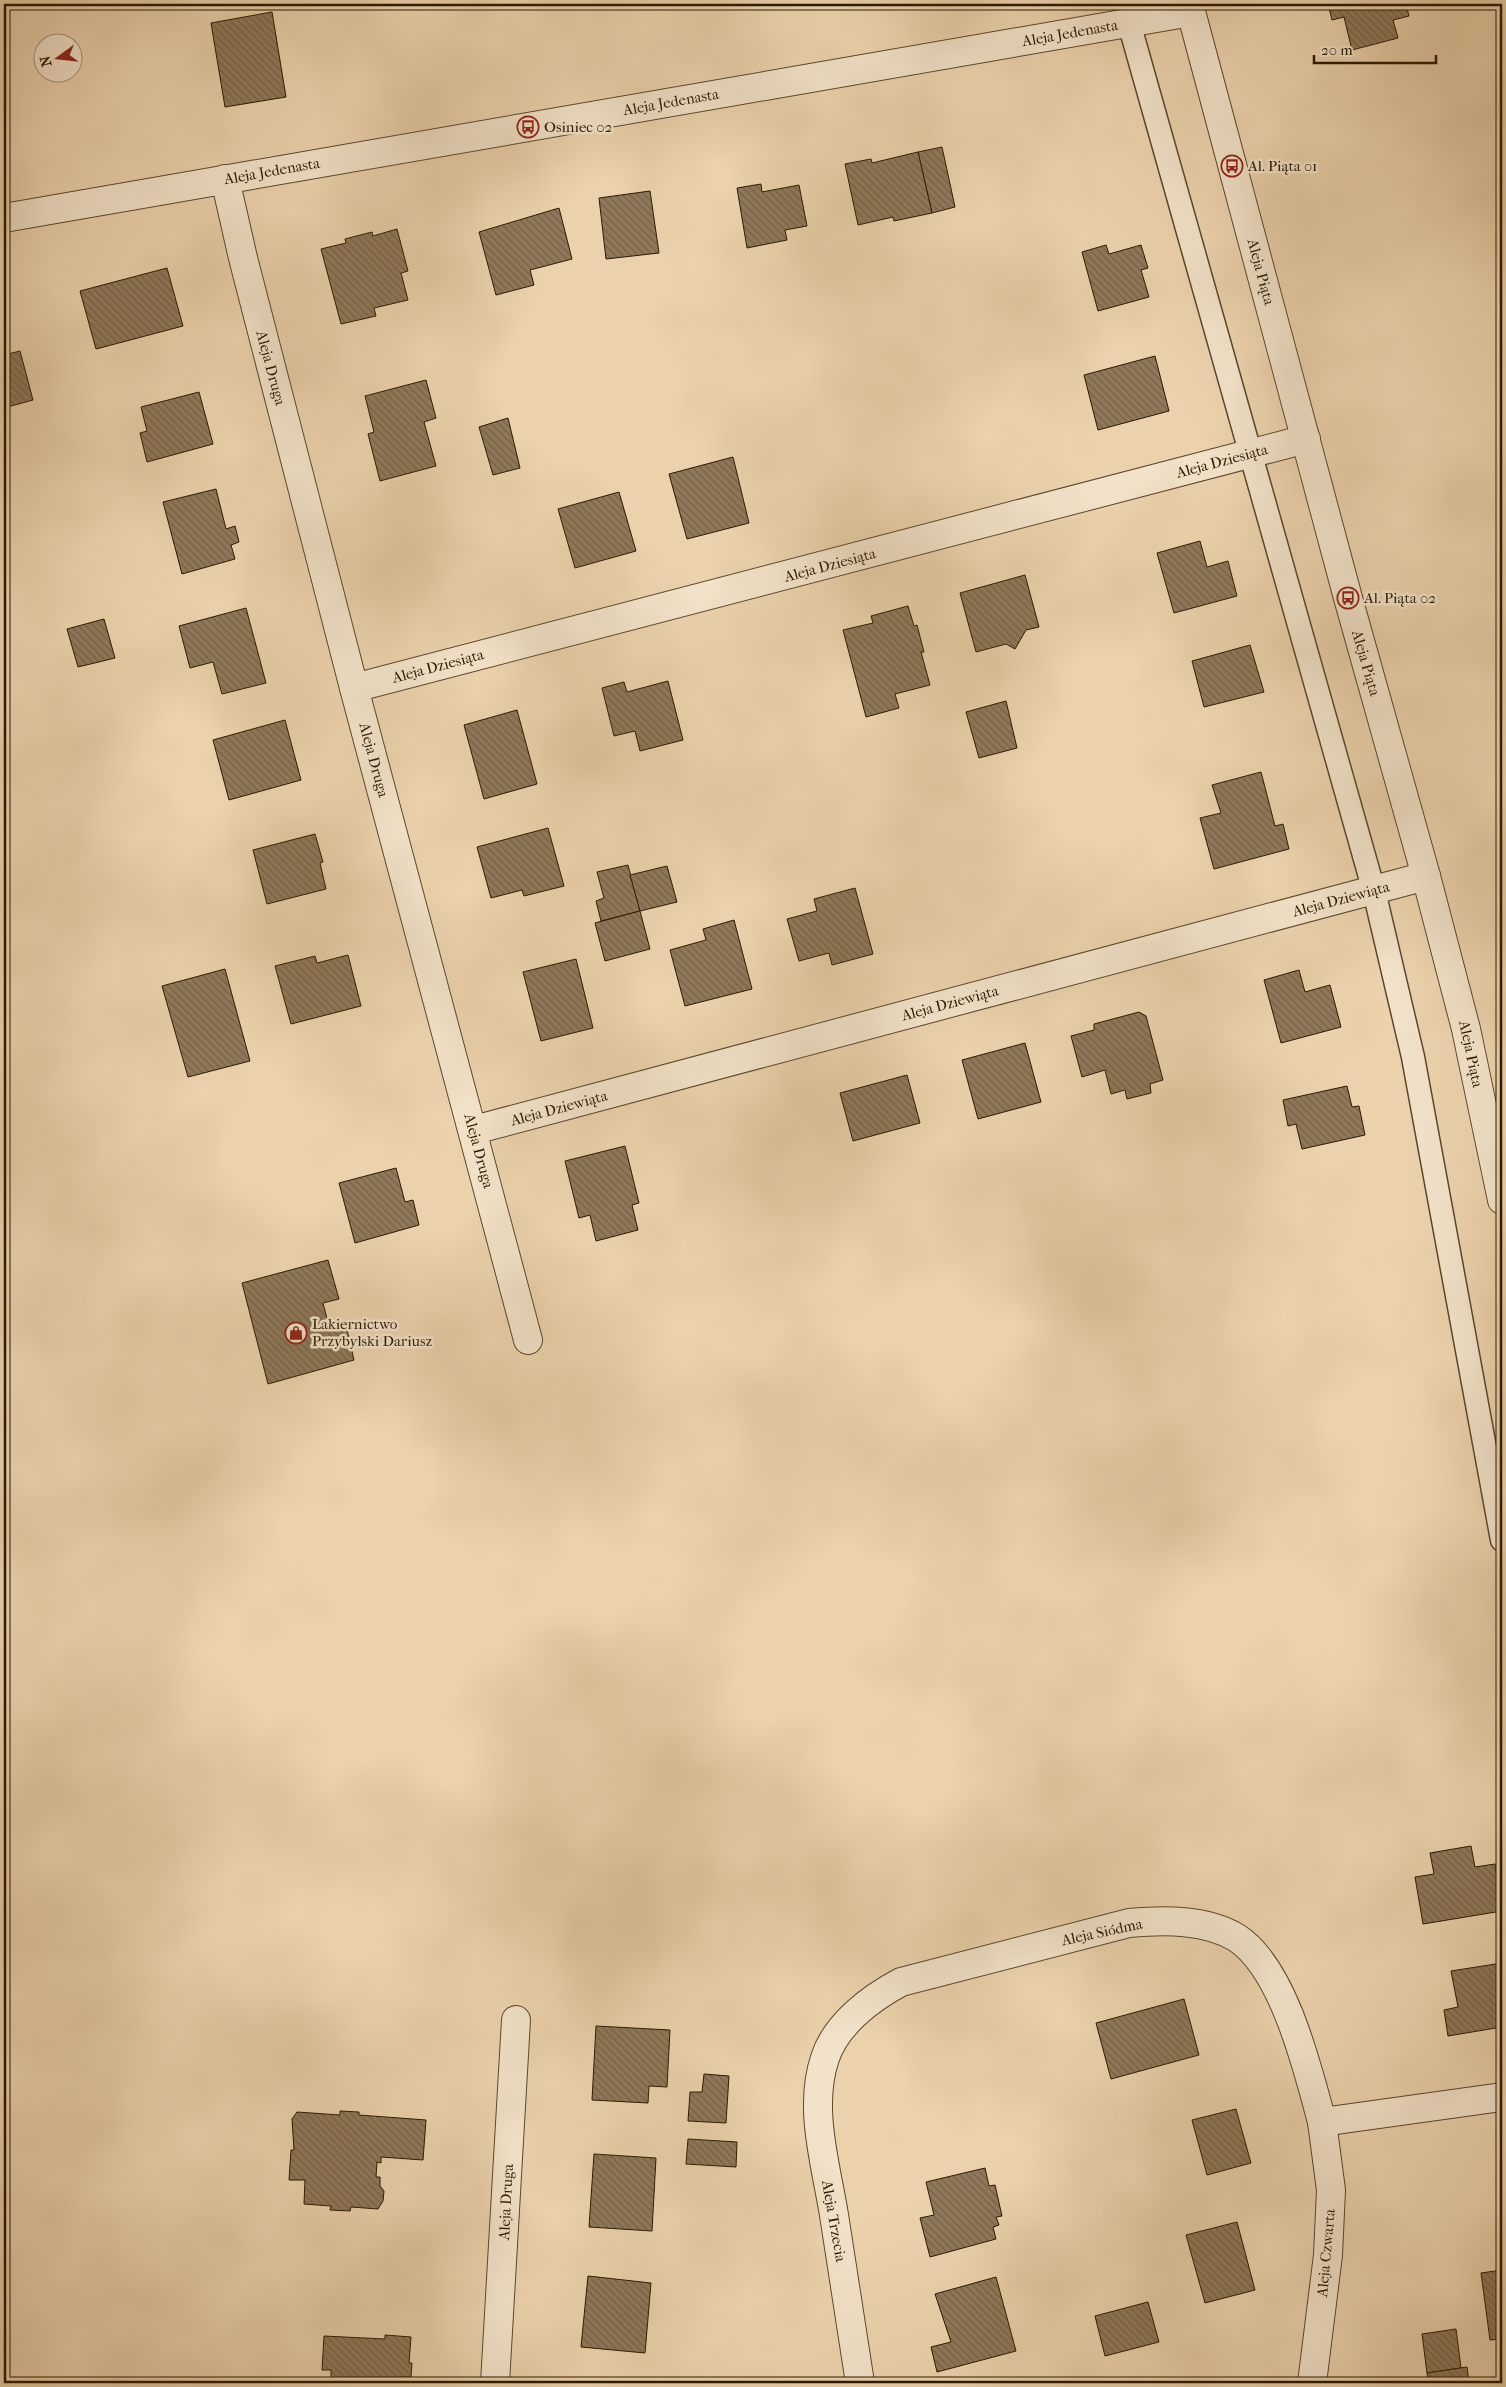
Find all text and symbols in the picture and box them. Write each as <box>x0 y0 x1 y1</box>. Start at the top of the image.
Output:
street label: Aleja Jedenasta <box>1020 16 1120 50</box>
north arrow <box>32 32 82 82</box>
scale bar <box>1314 32 1436 64</box>
text: 20 m <box>1321 41 1353 59</box>
text: N <box>36 54 56 69</box>
street label: Aleja Jedenasta <box>621 85 721 119</box>
bus stop icon: Osiniec 02 <box>516 115 540 139</box>
place label: Osiniec 02 <box>544 118 612 136</box>
street label: Aleja Jedenasta <box>222 154 322 188</box>
bus stop icon: Al. Piąta 01 <box>1220 154 1244 178</box>
place label: Al. Piąta 01 <box>1247 157 1317 175</box>
street label: Aleja Piąta <box>1243 236 1279 308</box>
street label: Aleja Druga <box>252 328 290 408</box>
street label: Aleja Dziesiąta <box>1173 440 1271 482</box>
street label: Aleja Dziesiąta <box>781 544 879 586</box>
bus stop icon: Al. Piąta 02 <box>1336 586 1360 610</box>
place label: Al. Piąta 02 <box>1363 589 1436 607</box>
street label: Aleja Piąta <box>1348 627 1384 699</box>
street label: Aleja Dziesiąta <box>389 645 487 687</box>
street label: Aleja Druga <box>355 720 393 800</box>
street label: Aleja Dziewiąta <box>1290 877 1393 921</box>
street label: Aleja Dziewiąta <box>899 981 1002 1025</box>
street label: Aleja Piąta <box>1455 1018 1487 1090</box>
street label: Aleja Dziewiąta <box>508 1086 611 1130</box>
street label: Aleja Druga <box>460 1111 498 1191</box>
place label: Lakiernictwo Przybylski Dariusz <box>312 1315 433 1350</box>
shop icon: Lakiernictwo Przybylski Dariusz <box>284 1321 308 1345</box>
street label: Aleja Siódma <box>1059 1914 1145 1950</box>
street label: Aleja Druga <box>495 2162 517 2242</box>
street label: Aleja Trzecia <box>818 2178 850 2264</box>
street label: Aleja Czwarta <box>1313 2207 1339 2299</box>

